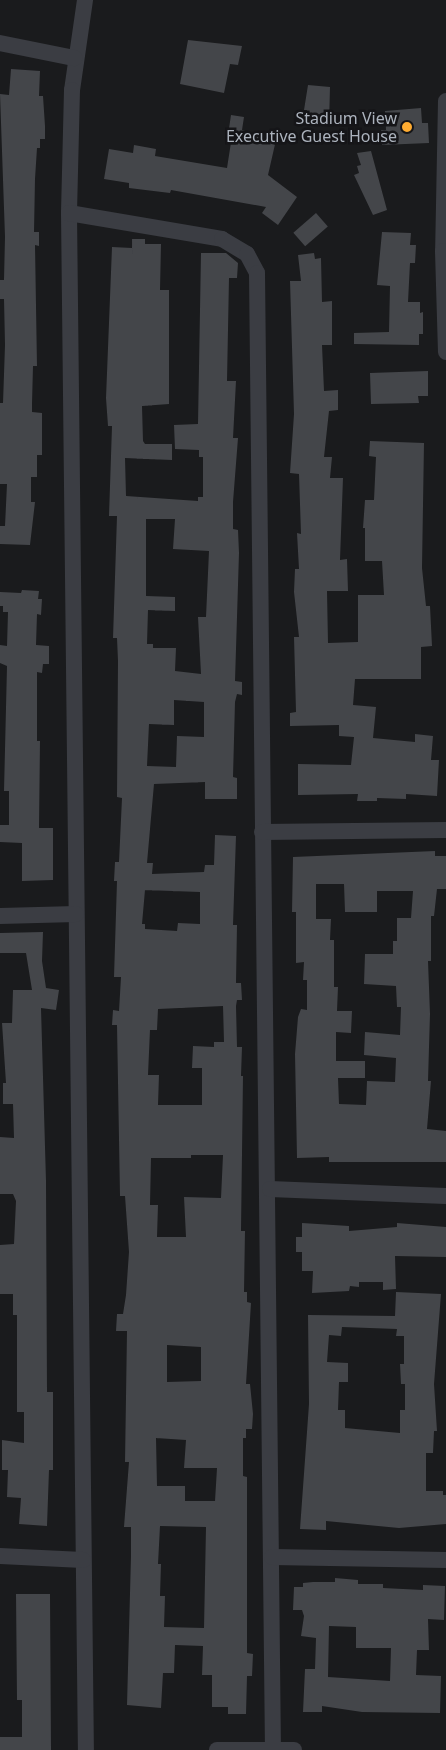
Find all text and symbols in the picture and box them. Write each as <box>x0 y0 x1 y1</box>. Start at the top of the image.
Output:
place label: Stadium View Executive Guest House <box>226 108 397 146</box>
marker: Stadium View Executive Guest House <box>401 121 413 133</box>

